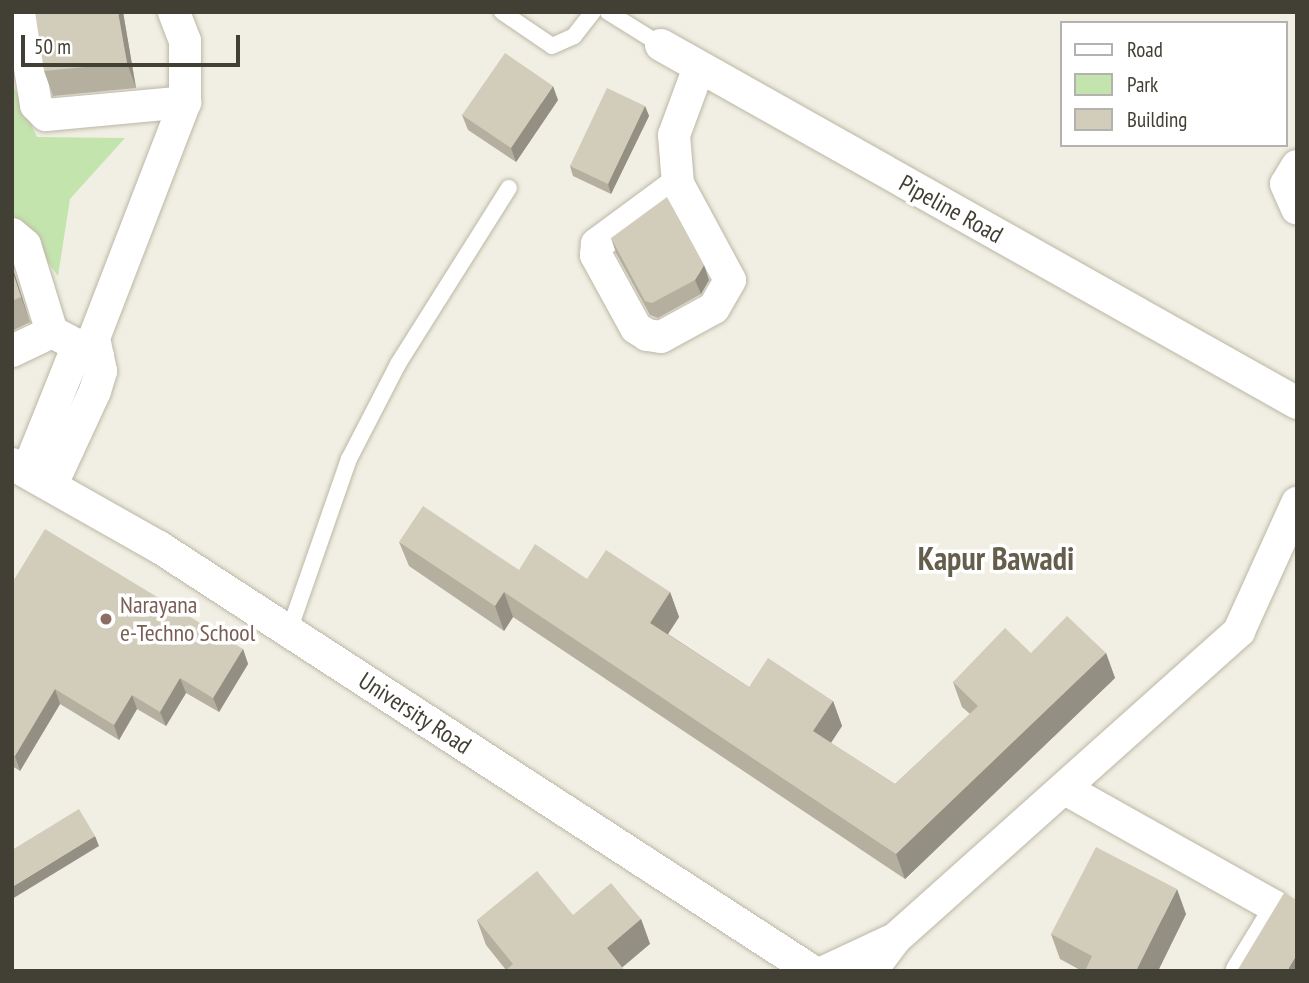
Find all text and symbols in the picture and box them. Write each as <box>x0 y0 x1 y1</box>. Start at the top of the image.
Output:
scale bar <box>24 21 243 65</box>
legend <box>1060 21 1288 147</box>
text: 50 m <box>34 33 71 60</box>
text: Road <box>1127 36 1163 63</box>
text: Park <box>1127 71 1158 98</box>
text: Building <box>1127 106 1187 133</box>
street label: Pipeline Road <box>894 169 1008 249</box>
district label: Kapur Bawadi <box>918 539 1074 577</box>
place label: Narayana e-Techno School <box>120 591 255 647</box>
marker: Narayana e-Techno School <box>98 611 114 627</box>
street label: University Road <box>353 666 477 760</box>

